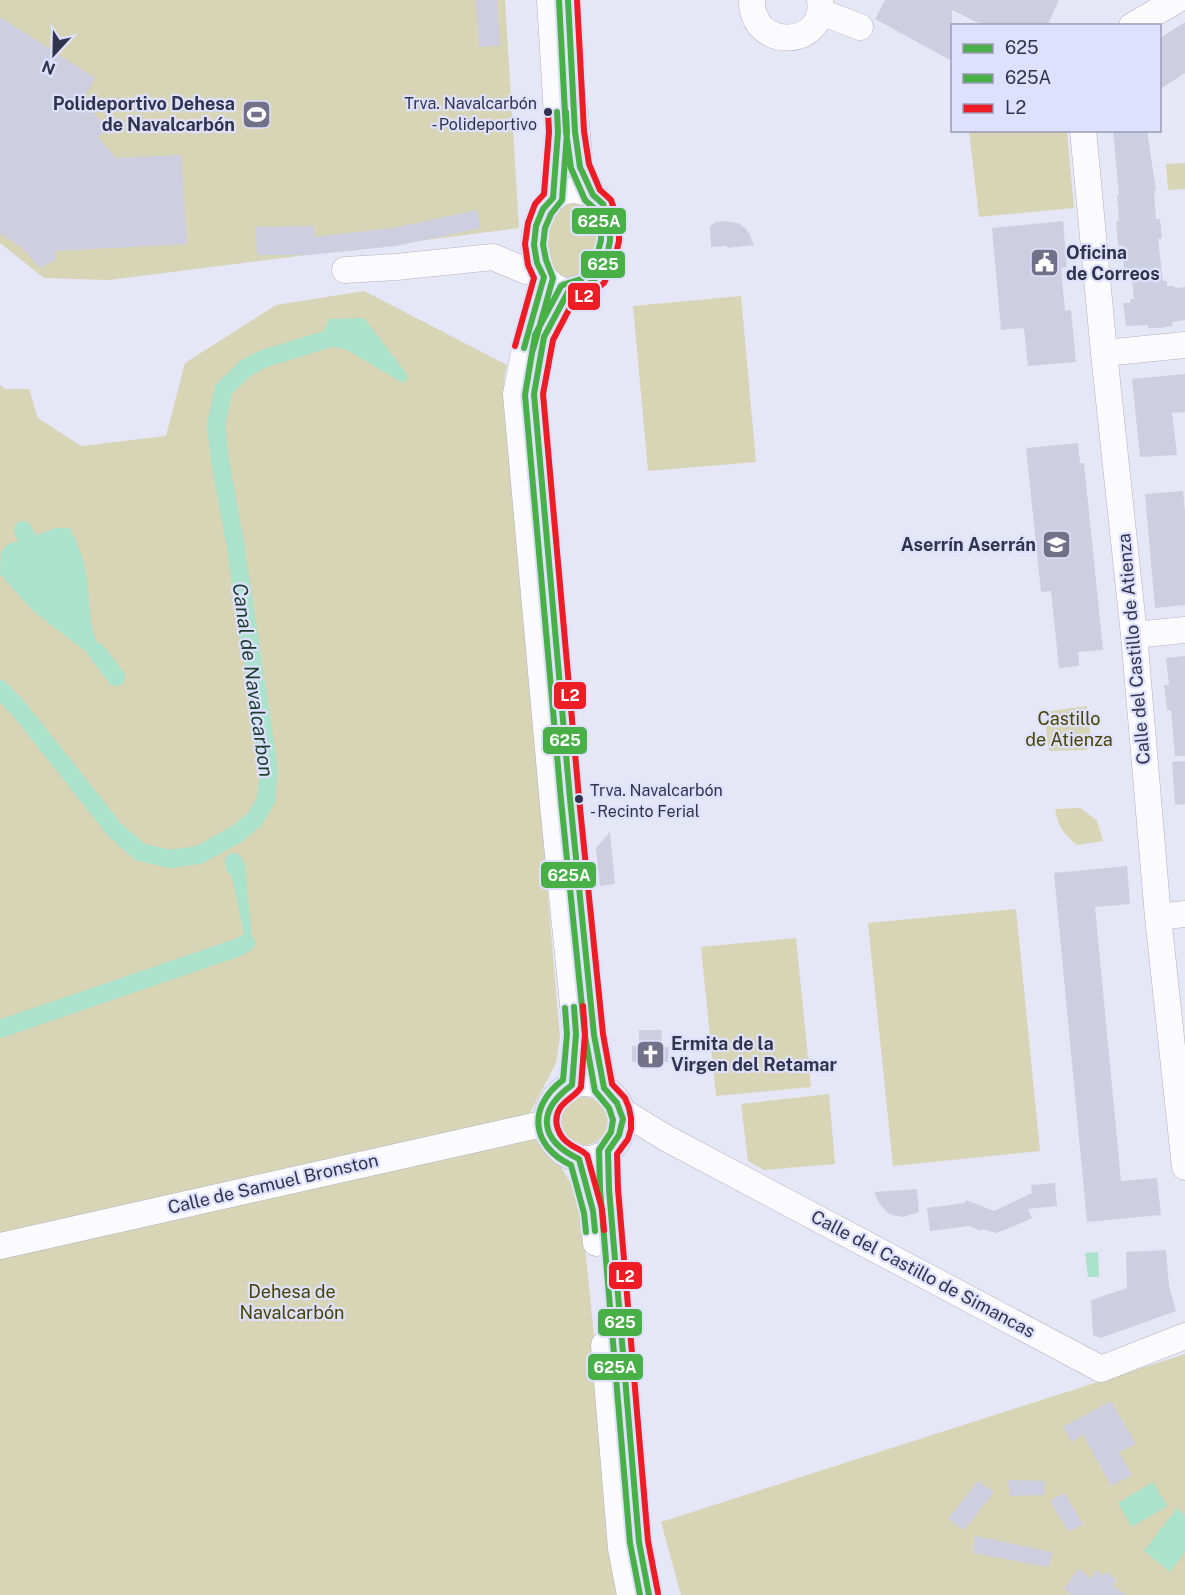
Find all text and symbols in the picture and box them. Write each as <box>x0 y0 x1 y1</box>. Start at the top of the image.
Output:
north arrow <box>24 24 84 84</box>
legend <box>951 24 1161 132</box>
text: 625 <box>1005 37 1038 58</box>
text: N <box>39 56 58 79</box>
text: 625A <box>1005 67 1051 88</box>
place label: Polideportivo Dehesa de Navalcarbón <box>53 93 235 135</box>
place label: Trva. Navalcarbón - Polideportivo <box>404 94 537 134</box>
text: L2 <box>1005 97 1026 118</box>
sports icon: Polideportivo Dehesa de Navalcarbón <box>240 98 272 130</box>
marker: Trva. Navalcarbón - Polideportivo <box>542 106 554 118</box>
line badge: 625A <box>571 207 627 235</box>
text: 625A <box>577 212 621 231</box>
place label: Oficina de Correos <box>1066 242 1160 284</box>
public building icon: Oficina de Correos <box>1029 247 1061 279</box>
line badge: 625 <box>580 250 626 279</box>
text: 625 <box>587 255 619 274</box>
line badge: L2 <box>567 282 601 311</box>
text: L2 <box>574 287 594 306</box>
school or university icon: Aserrín Aserrán <box>1041 529 1073 561</box>
street label: Calle del Castillo de Atienza <box>1113 533 1154 766</box>
place label: Aserrín Aserrán <box>901 534 1036 555</box>
water label: Canal de Navalcarbon <box>227 581 279 779</box>
line badge: L2 <box>553 681 587 710</box>
text: L2 <box>560 686 580 705</box>
park label: Castillo de Atienza <box>1025 708 1113 750</box>
line badge: 625 <box>542 726 588 755</box>
text: 625 <box>549 731 581 750</box>
place label: Trva. Navalcarbón - Recinto Ferial <box>590 781 723 821</box>
marker: Trva. Navalcarbón - Recinto Ferial <box>573 793 585 805</box>
line badge: 625A <box>540 861 597 889</box>
text: 625A <box>547 866 591 885</box>
place label: Ermita de la Virgen del Retamar <box>671 1033 837 1075</box>
church icon: Ermita de la Virgen del Retamar <box>634 1038 666 1070</box>
street label: Calle de Samuel Bronston <box>166 1149 380 1218</box>
street label: Calle del Castillo de Simancas <box>808 1205 1039 1342</box>
line badge: L2 <box>608 1261 643 1290</box>
text: L2 <box>615 1267 635 1286</box>
park label: Dehesa de Navalcarbón <box>240 1281 344 1323</box>
line badge: 625 <box>597 1308 643 1337</box>
text: 625 <box>604 1313 636 1332</box>
line badge: 625A <box>587 1353 644 1381</box>
text: 625A <box>593 1358 637 1377</box>

